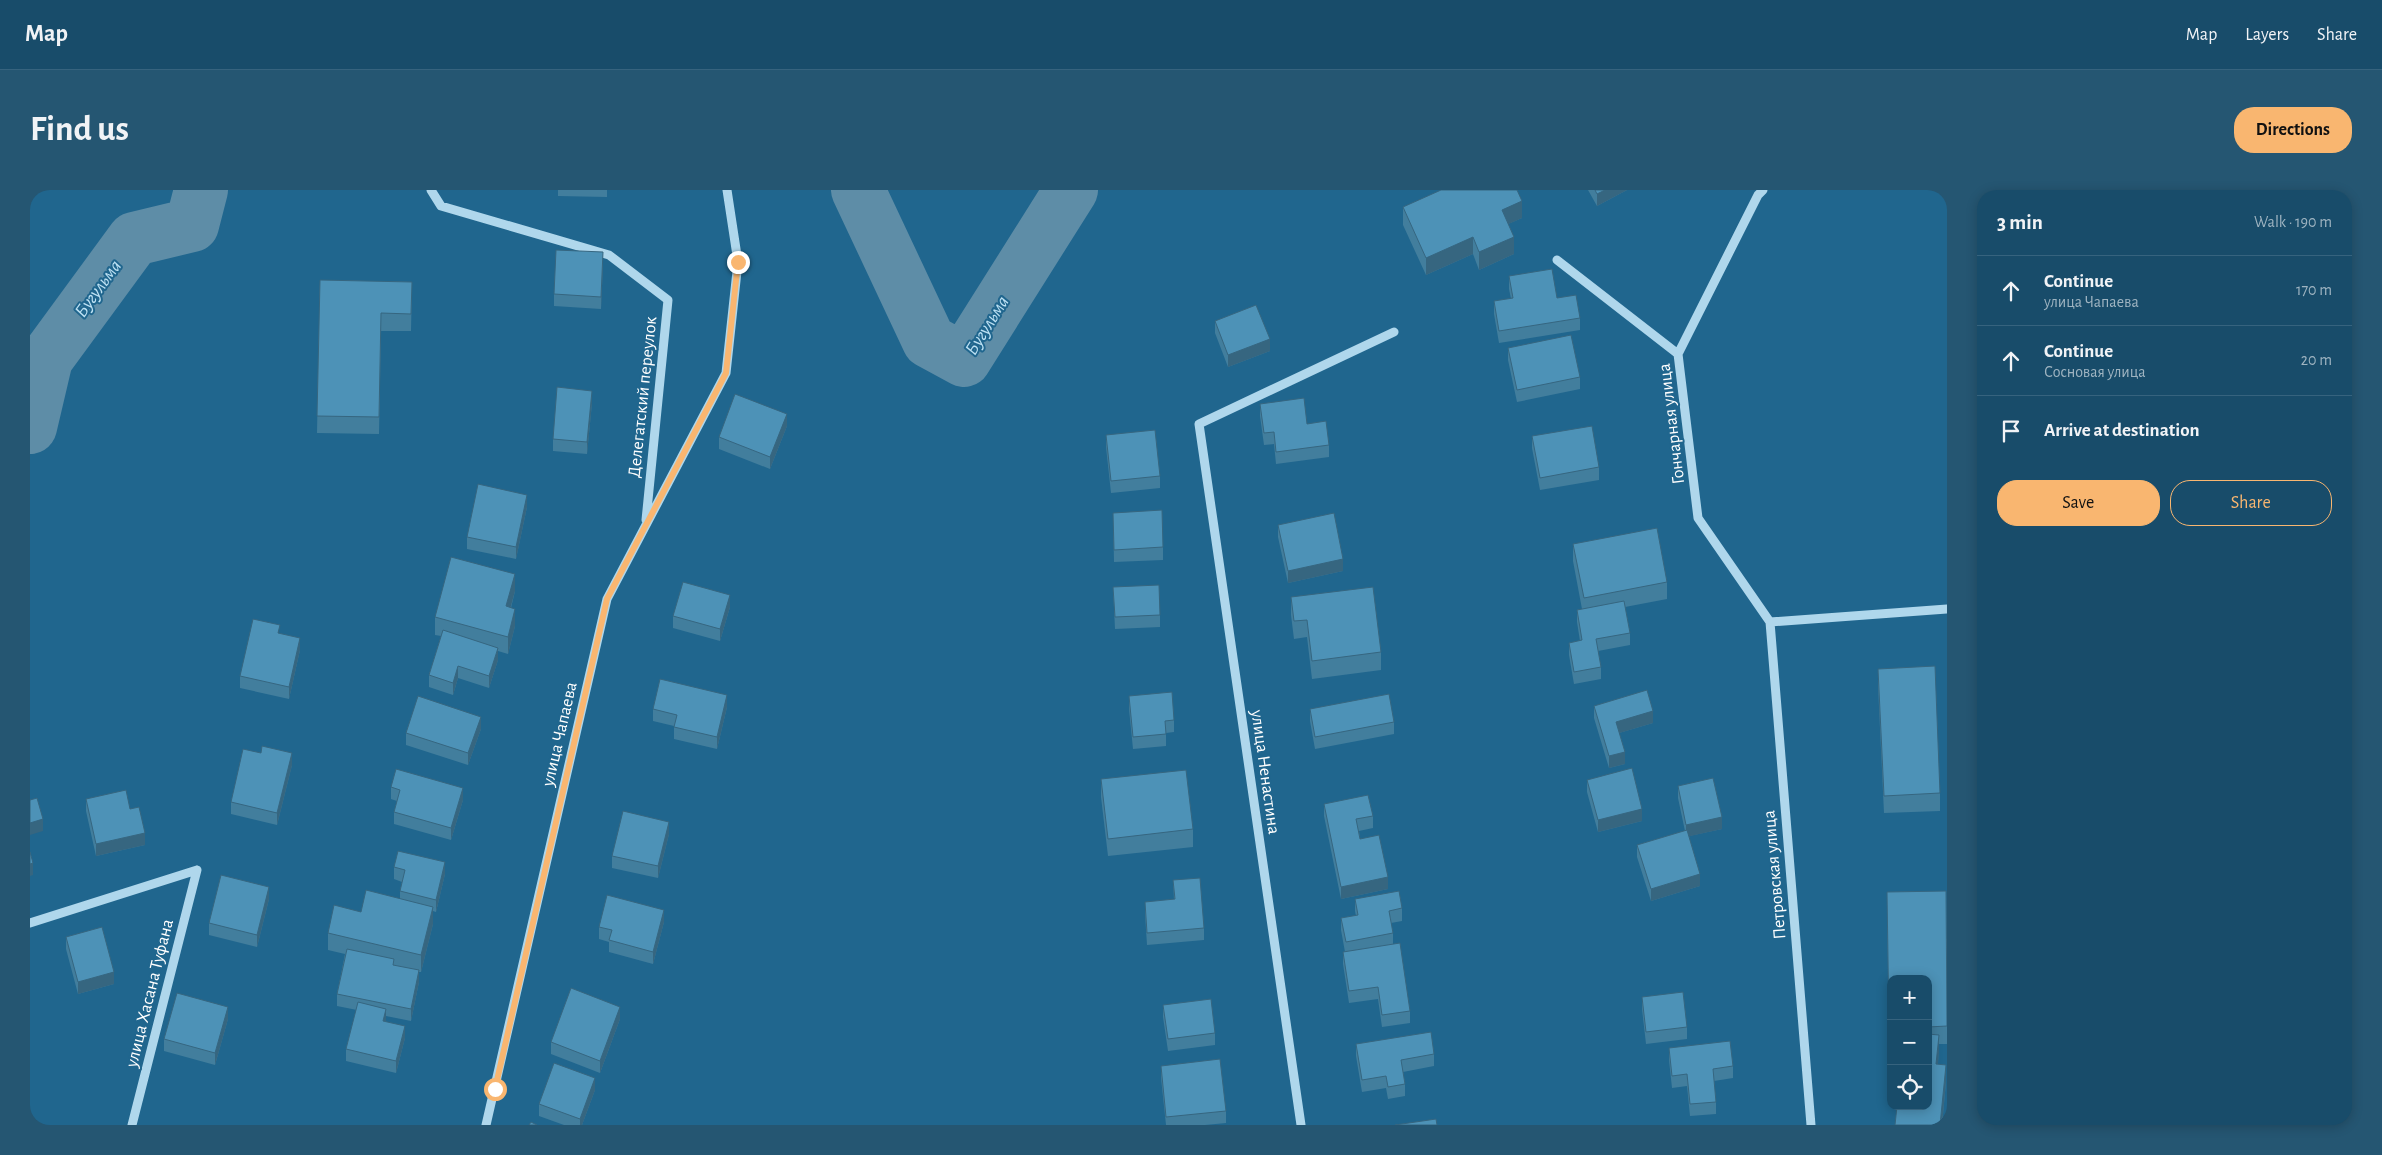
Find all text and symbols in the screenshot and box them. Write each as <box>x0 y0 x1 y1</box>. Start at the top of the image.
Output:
text: Map <box>25 22 68 46</box>
text: Map <box>2186 26 2217 44</box>
text: Layers <box>2245 26 2289 44</box>
text: Share <box>2317 26 2357 44</box>
button: Directions <box>2234 107 2352 153</box>
text: Find us <box>30 112 129 147</box>
text: 3 min <box>1997 212 2043 233</box>
text: Walk · 190 m <box>2254 214 2332 230</box>
route end <box>727 251 750 274</box>
water label: Бугульма <box>71 257 125 321</box>
text: Continue <box>2044 272 2113 291</box>
icon: ahead <box>1997 277 2025 305</box>
text: 170 m <box>2296 282 2332 298</box>
water label: Бугульма <box>962 293 1013 359</box>
text: улица Чапаева <box>2044 294 2139 310</box>
street label: Делегатский переулок <box>626 315 660 479</box>
text: Continue <box>2044 342 2113 361</box>
icon: ahead <box>1997 347 2025 375</box>
text: 20 m <box>2301 352 2332 368</box>
street label: Гончарная улица <box>1656 362 1688 485</box>
text: Сосновая улица <box>2044 364 2146 380</box>
icon: arrive <box>1997 417 2025 445</box>
text: Arrive at destination <box>2044 421 2200 440</box>
button: Save <box>1997 480 2160 526</box>
button: Share <box>2170 480 2332 526</box>
street label: улица Чапаева <box>539 680 581 789</box>
street label: улица Ненастина <box>1247 708 1283 835</box>
street label: Петровская улица <box>1760 810 1790 940</box>
street label: улица Хасана Туфана <box>123 917 177 1070</box>
map controls <box>1887 975 1932 1110</box>
button: + <box>1887 975 1932 1020</box>
button: − <box>1887 1020 1932 1065</box>
button: locate <box>1887 1065 1932 1110</box>
route start <box>484 1078 507 1101</box>

